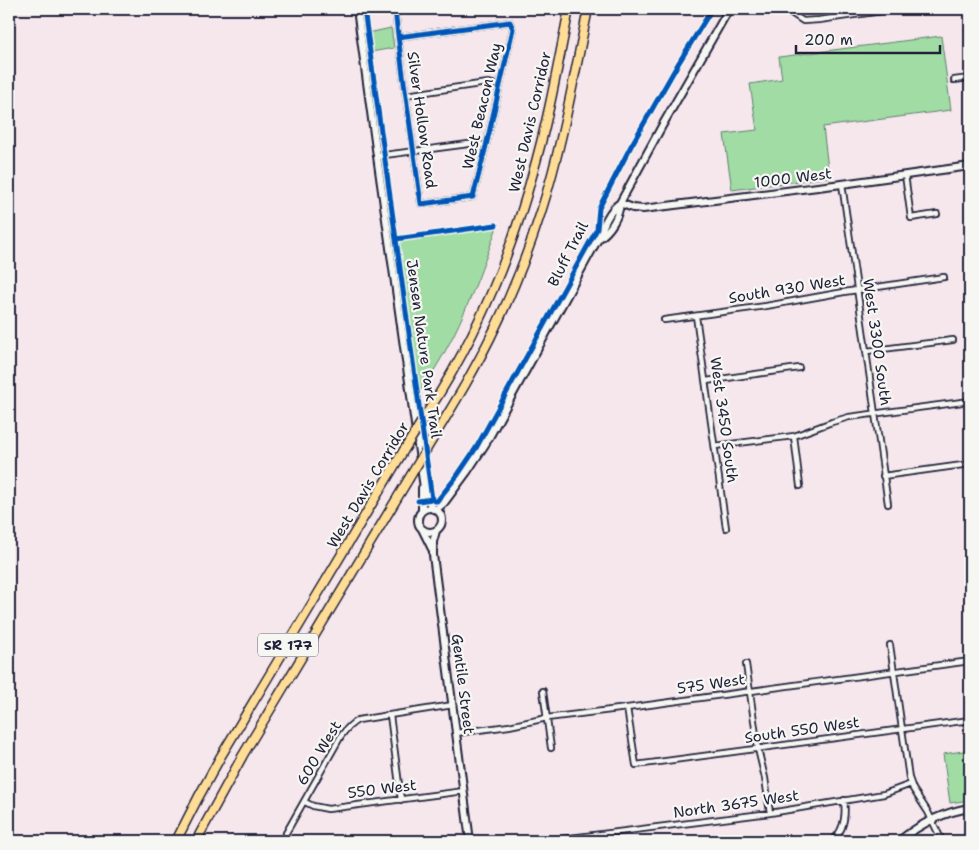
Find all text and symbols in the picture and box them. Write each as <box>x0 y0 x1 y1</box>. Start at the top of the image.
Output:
scale bar <box>796 22 940 54</box>
text: 200 m <box>804 30 853 50</box>
street label: West Beacon Way <box>458 41 506 171</box>
street label: West Davis Corridor <box>504 49 556 195</box>
street label: Silver Hollow Road <box>402 50 442 190</box>
street label: 1000 West <box>753 163 833 193</box>
street label: Bluff Trail <box>543 218 593 290</box>
street label: Jensen Nature Park Trail <box>402 258 447 440</box>
street label: South 930 West <box>727 270 847 308</box>
street label: West 3300 South <box>858 277 896 407</box>
street label: West 3450 South <box>705 356 743 484</box>
street label: West Davis Corridor <box>322 418 414 552</box>
street label: Gentile Street <box>447 633 479 735</box>
road number: SR 177 <box>258 634 318 656</box>
street label: 575 West <box>676 669 746 699</box>
street label: South 550 West <box>743 712 861 748</box>
street label: 600 West <box>292 717 346 789</box>
street label: 550 West <box>346 775 418 803</box>
street label: North 3675 West <box>672 785 800 823</box>

